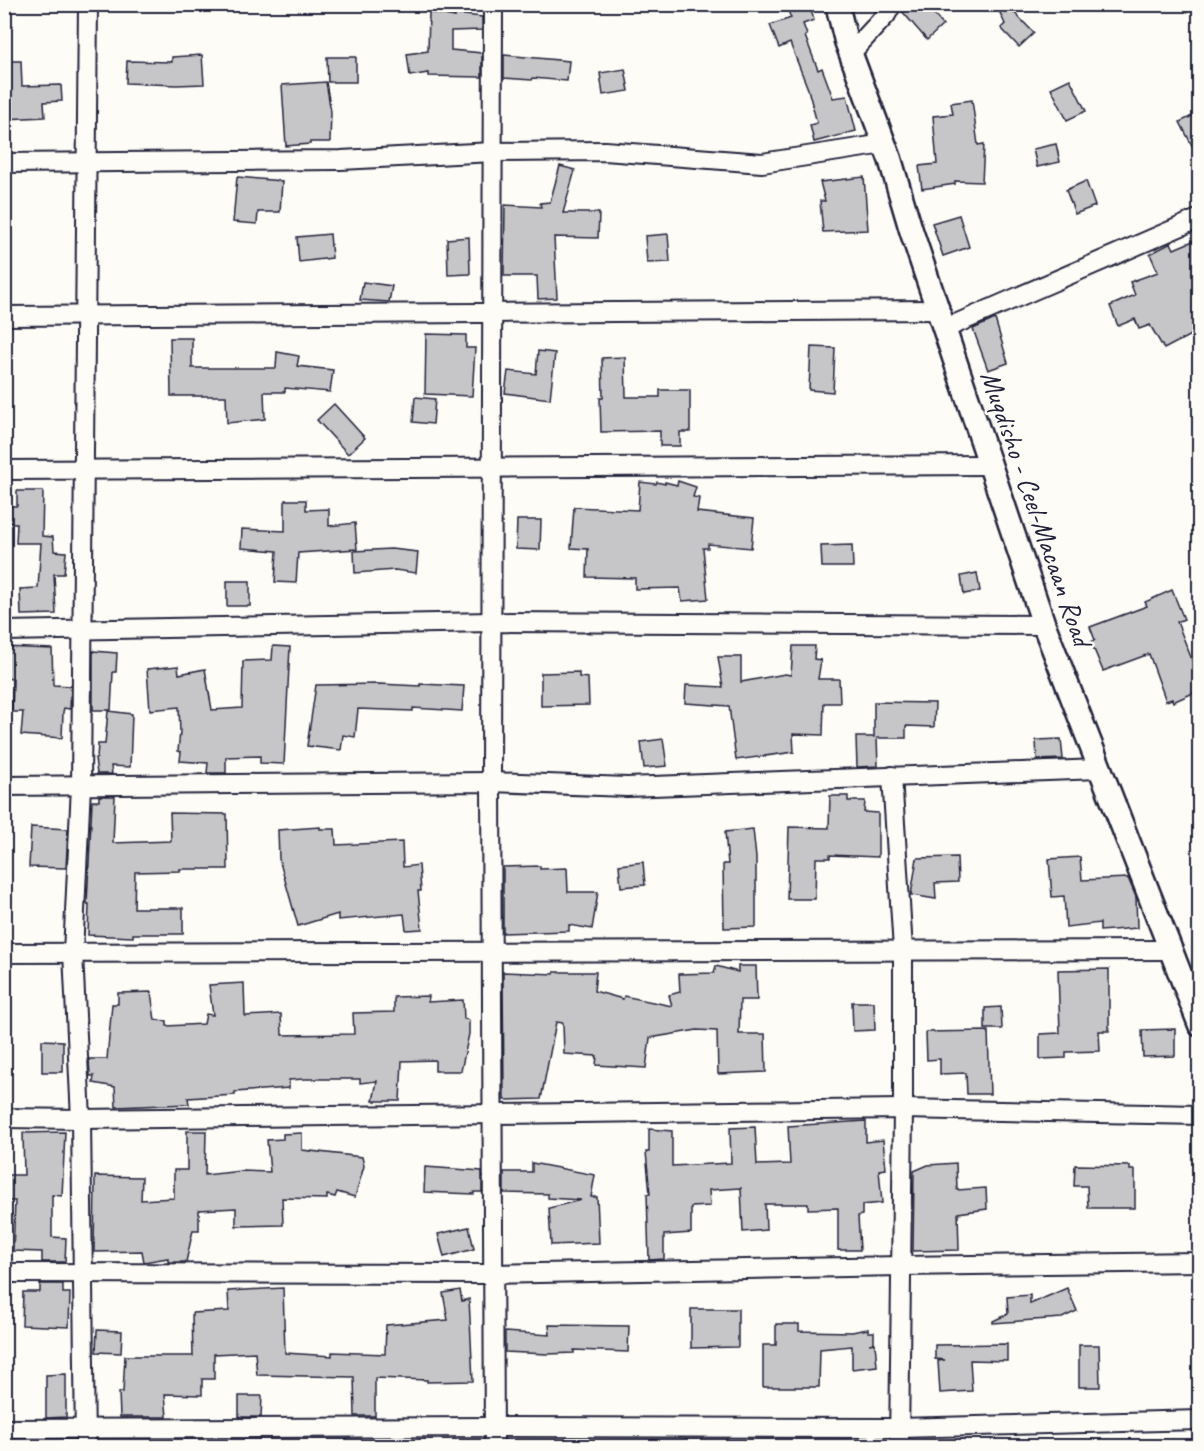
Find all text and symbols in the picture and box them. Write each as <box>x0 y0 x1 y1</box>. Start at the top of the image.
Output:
street label: Muqdisho - Ceel-Macaan Road <box>973 366 1101 654</box>

